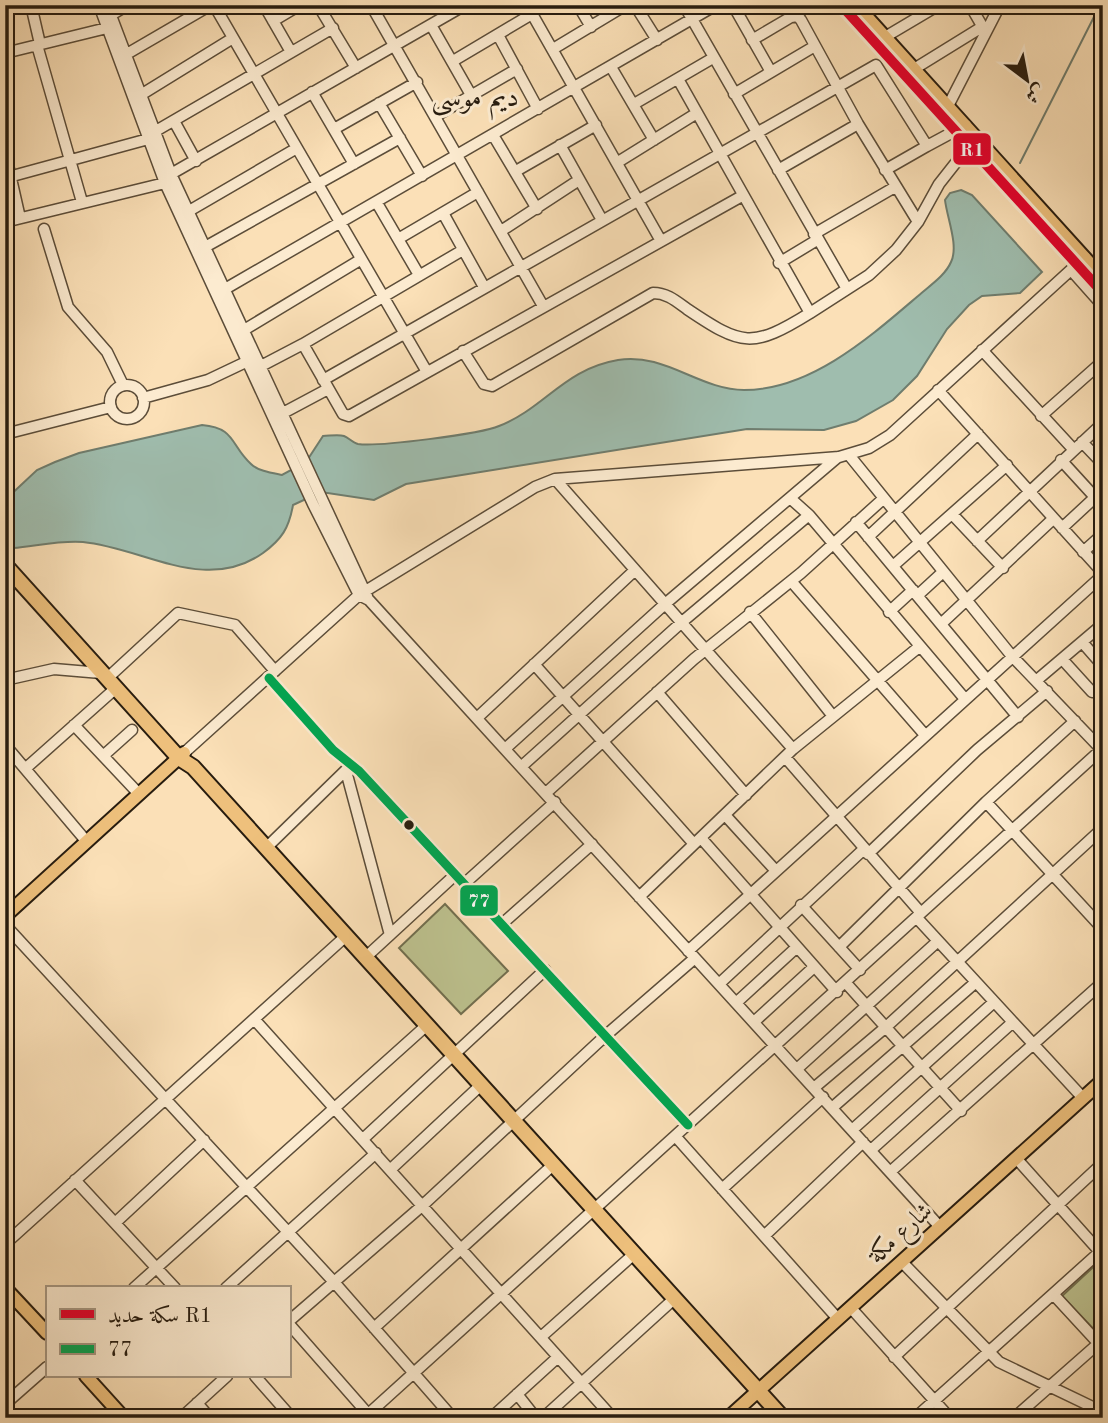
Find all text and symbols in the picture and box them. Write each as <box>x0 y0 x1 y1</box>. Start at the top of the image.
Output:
north arrow <box>992 46 1062 116</box>
text: ش <box>1022 79 1048 105</box>
district label: ديم موسى <box>431 85 519 121</box>
line badge: R1 <box>952 132 992 166</box>
text: R1 <box>960 142 984 161</box>
unlabelled marker <box>402 818 416 832</box>
line badge: 77 <box>459 884 499 917</box>
text: 77 <box>468 893 490 912</box>
street label: شارع مكة <box>862 1198 942 1274</box>
legend <box>46 1286 290 1378</box>
text: سكة حديد R1 <box>108 1304 212 1328</box>
text: 77 <box>108 1340 132 1361</box>

